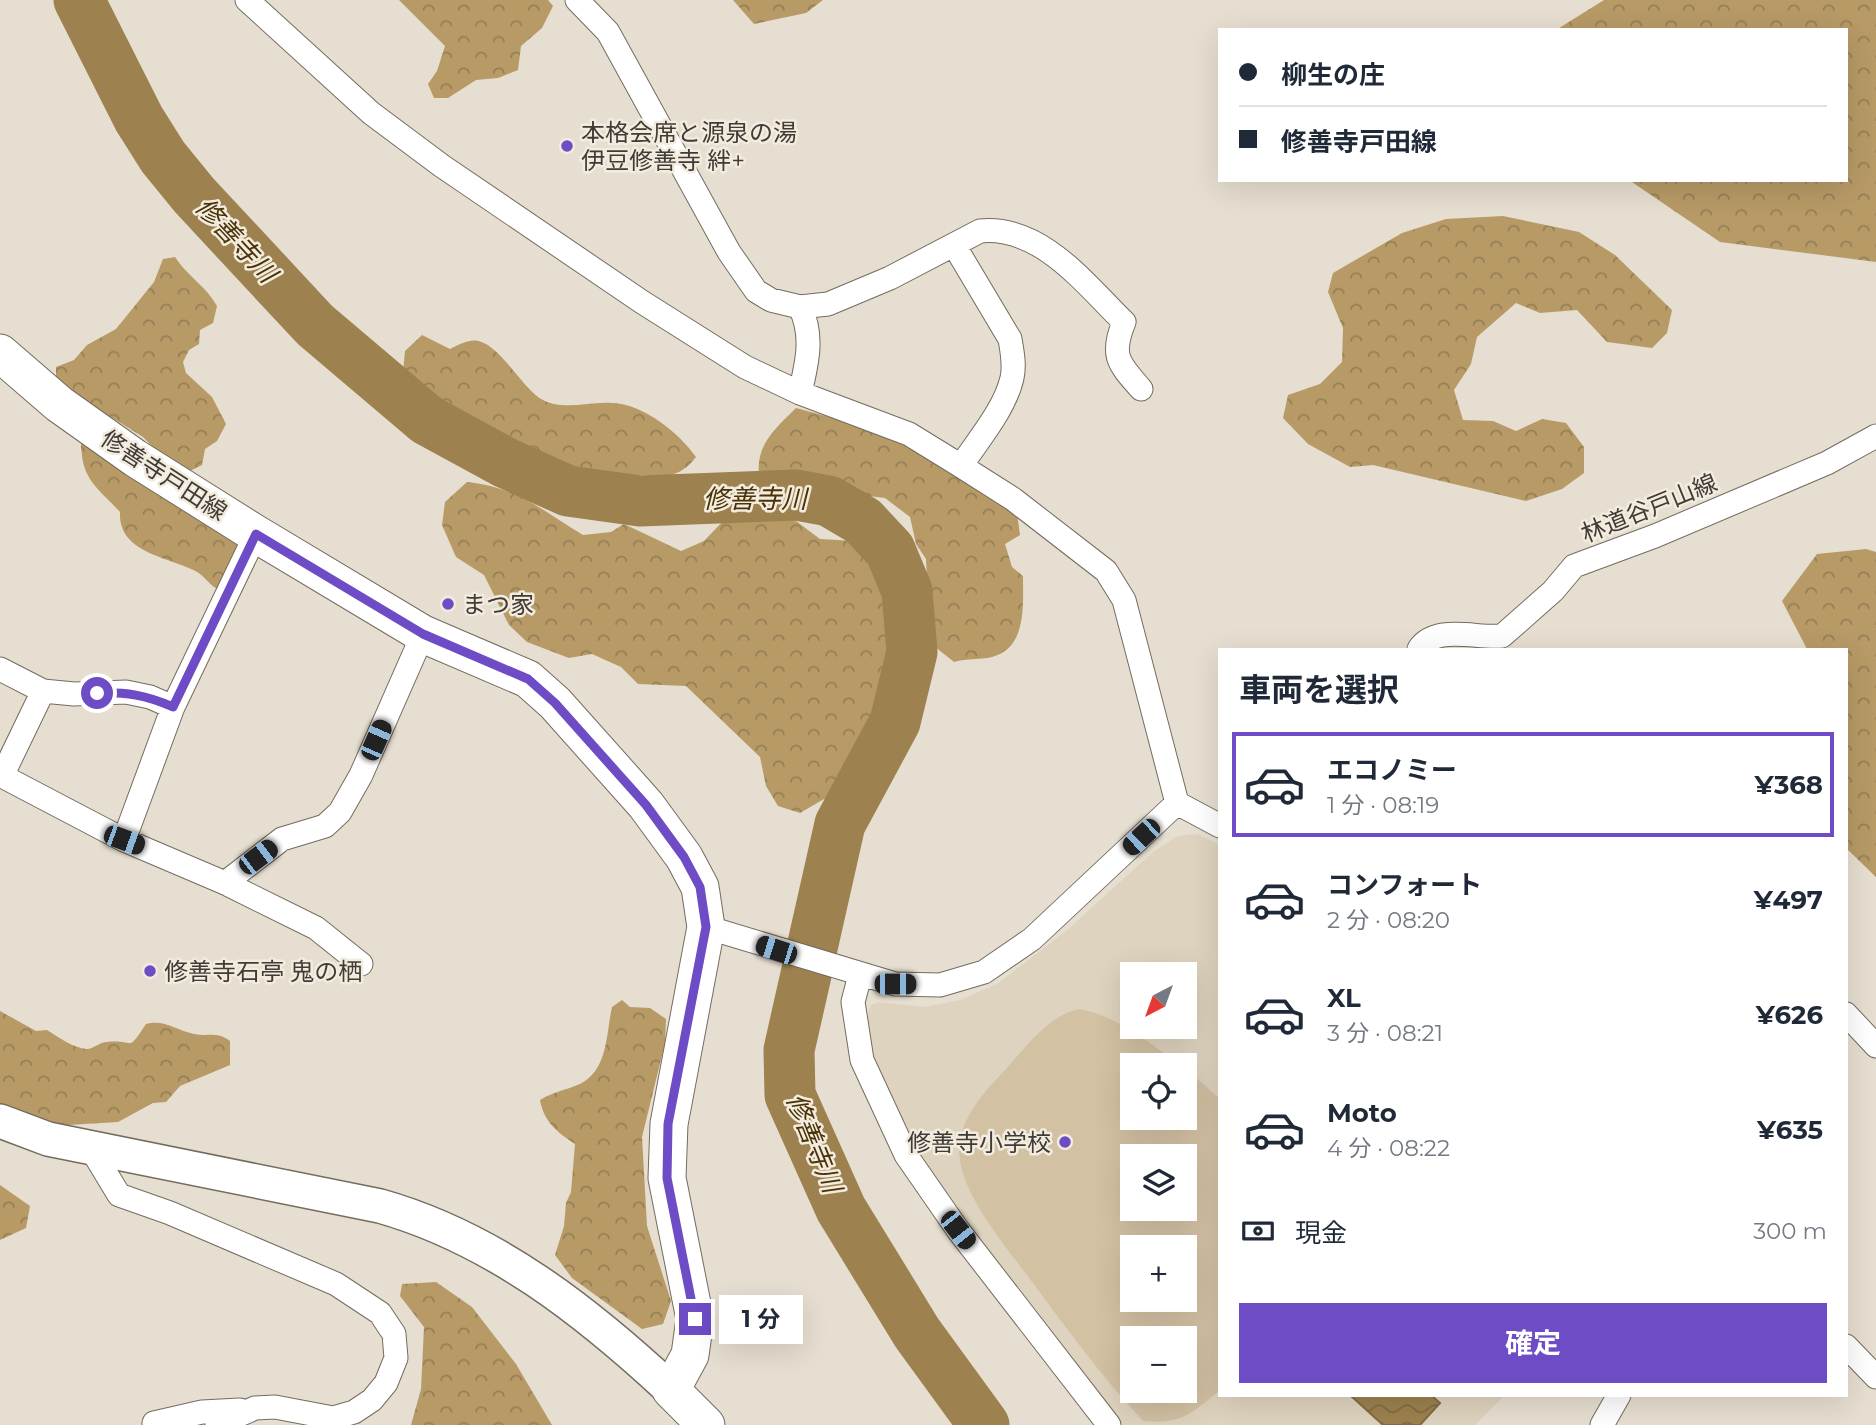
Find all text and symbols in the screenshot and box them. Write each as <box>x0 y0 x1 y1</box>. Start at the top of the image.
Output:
text: 柳生の庄 <box>1281 59 1385 91</box>
place label: 本格会席と源泉の湯 伊豆修善寺 絆+ <box>581 118 797 175</box>
text: 修善寺戸田線 <box>1281 126 1437 158</box>
marker: 本格会席と源泉の湯 伊豆修善寺 絆+ <box>559 138 575 154</box>
water label: 修善寺川 <box>189 191 285 291</box>
street label: 修善寺戸田線 <box>96 424 232 526</box>
street label: 林道谷戸山線 <box>1577 468 1721 548</box>
water label: 修善寺川 <box>703 483 810 515</box>
place label: まつ家 <box>462 590 534 619</box>
marker: まつ家 <box>440 596 456 612</box>
text: 車両を選択 <box>1239 670 1399 709</box>
route start <box>81 677 113 709</box>
car <box>358 717 395 763</box>
icon: car <box>1243 753 1306 816</box>
text: エコノミー <box>1327 754 1457 786</box>
text: ¥368 <box>1754 769 1823 801</box>
text: 1 分 · 08:19 <box>1327 791 1439 819</box>
car <box>1119 815 1164 859</box>
car <box>101 823 148 857</box>
car <box>235 836 282 878</box>
icon: car <box>1243 868 1306 931</box>
text: コンフォート <box>1327 869 1482 901</box>
text: ¥497 <box>1754 884 1823 916</box>
text: 2 分 · 08:20 <box>1327 906 1450 934</box>
car <box>753 934 800 966</box>
place label: 修善寺石亭 鬼の栖 <box>164 957 362 986</box>
north arrow <box>1120 962 1197 1040</box>
map controls <box>1120 962 1197 1403</box>
marker: 修善寺石亭 鬼の栖 <box>142 963 158 979</box>
car <box>875 974 917 995</box>
text: XL <box>1327 982 1361 1014</box>
icon: car <box>1243 983 1306 1046</box>
text: ¥626 <box>1756 999 1823 1031</box>
text: 3 分 · 08:21 <box>1327 1019 1443 1047</box>
button: locate <box>1120 1053 1197 1130</box>
water label: 修善寺川 <box>780 1089 849 1200</box>
text: Moto <box>1327 1097 1397 1129</box>
icon: car <box>1243 1098 1306 1161</box>
text: ¥635 <box>1757 1114 1823 1146</box>
place label: 修善寺小学校 <box>907 1128 1051 1157</box>
marker: 修善寺小学校 <box>1057 1134 1073 1150</box>
text: 4 分 · 08:22 <box>1327 1134 1450 1162</box>
button: layers <box>1120 1144 1197 1221</box>
car <box>937 1207 980 1253</box>
icon: cash <box>1239 1212 1277 1250</box>
text: 現金 <box>1295 1217 1347 1249</box>
text: 300 m <box>1753 1217 1827 1245</box>
button: + <box>1120 1235 1197 1312</box>
callout: 1 分 <box>720 1294 804 1344</box>
route end <box>679 1303 711 1335</box>
button: 確定 <box>1239 1303 1827 1383</box>
text: 1 分 <box>742 1305 780 1333</box>
button: − <box>1120 1326 1197 1403</box>

